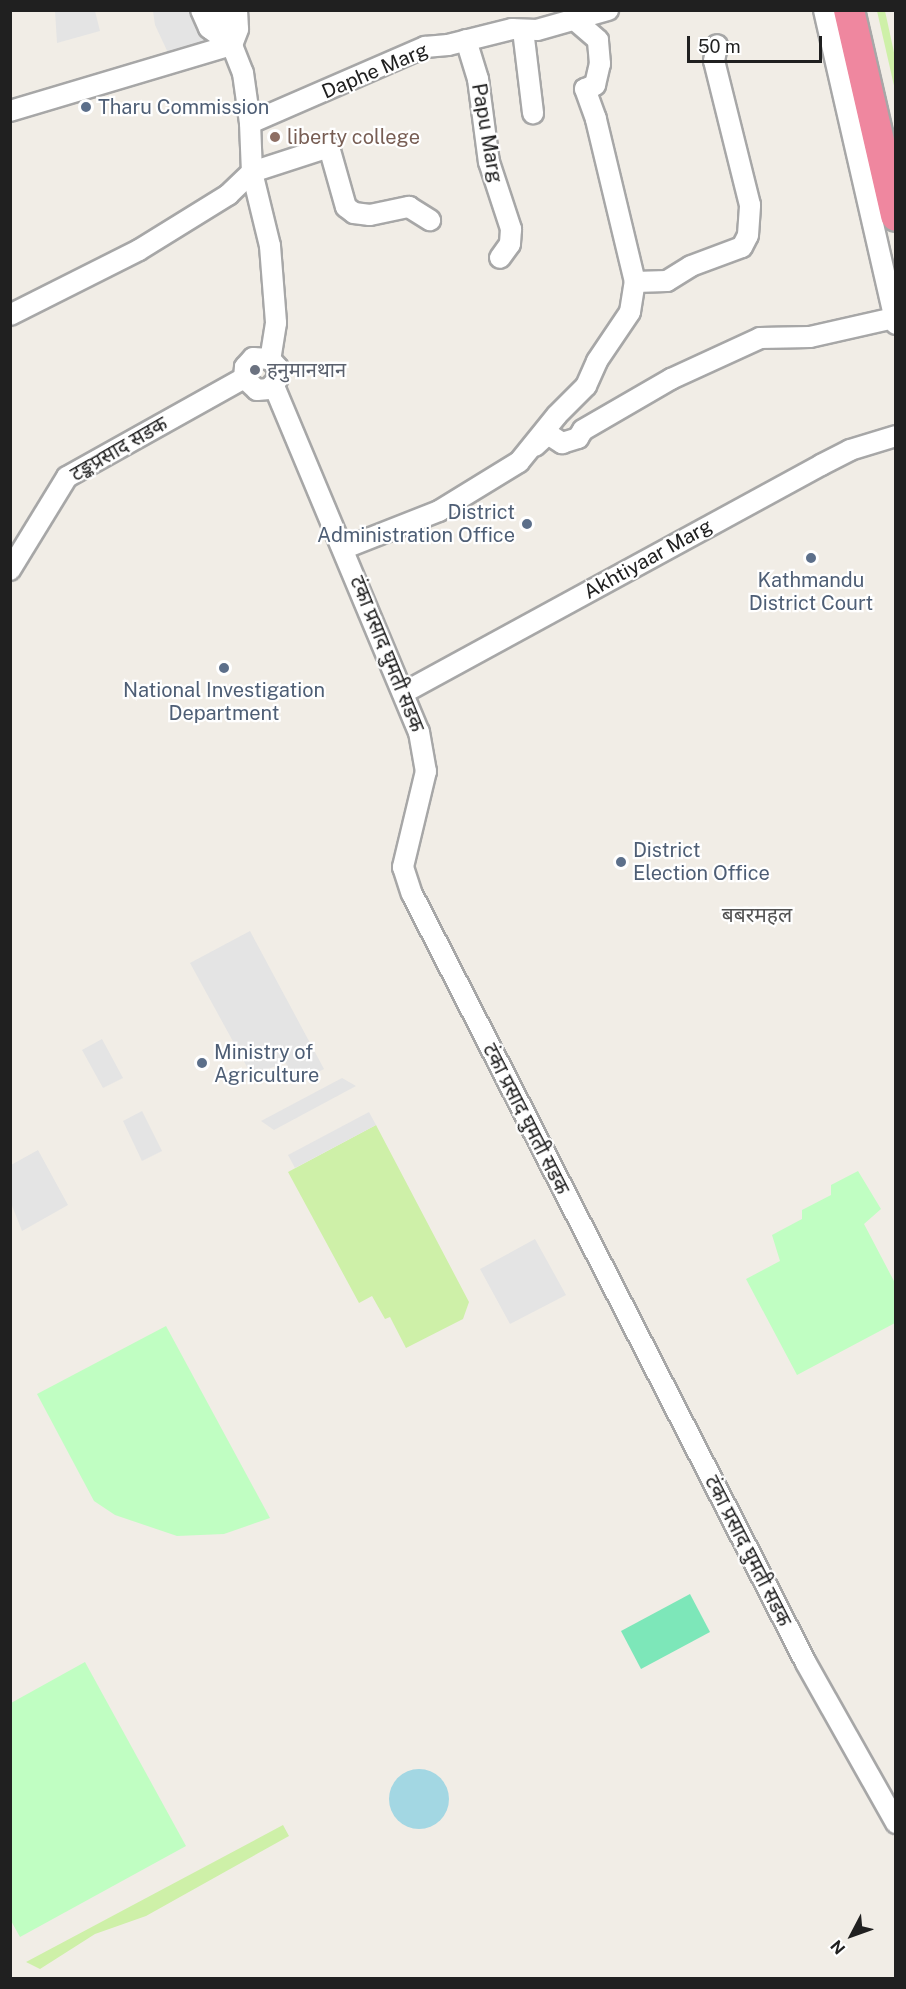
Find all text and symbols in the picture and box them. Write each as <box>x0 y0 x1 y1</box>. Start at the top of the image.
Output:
scale bar <box>690 24 825 62</box>
text: 50 m <box>698 36 741 57</box>
street label: Daphe Marg <box>318 38 432 104</box>
street label: Papu Marg <box>466 81 508 185</box>
place label: Tharu Commission <box>98 95 269 119</box>
marker: Tharu Commission <box>79 100 93 114</box>
place label: liberty college <box>287 125 420 149</box>
marker: liberty college <box>268 130 282 144</box>
place label: हनुमानथान <box>267 358 346 382</box>
marker: हनुमानथान <box>248 363 262 377</box>
street label: टङ्कप्रसाद सडक <box>66 412 172 486</box>
place label: District Administration Office <box>317 500 515 547</box>
street label: Akhtiyaar Marg <box>580 514 716 604</box>
marker: District Administration Office <box>520 517 534 531</box>
marker: Kathmandu District Court <box>804 551 818 565</box>
place label: Kathmandu District Court <box>749 568 873 615</box>
street label: टंका प्रसाद घुमती सडक <box>345 573 429 735</box>
marker: National Investigation Department <box>217 661 231 675</box>
place label: National Investigation Department <box>123 678 325 725</box>
place label: District Election Office <box>633 838 770 885</box>
marker: District Election Office <box>614 855 628 869</box>
district label: बबरमहल <box>722 902 792 928</box>
place label: Ministry of Agriculture <box>214 1040 319 1087</box>
street label: टंका प्रसाद घुमती सडक <box>478 1040 574 1198</box>
marker: Ministry of Agriculture <box>195 1056 209 1070</box>
street label: टंका प्रसाद घुमती सडक <box>700 1472 796 1630</box>
north arrow <box>822 1905 882 1965</box>
text: N <box>827 1936 849 1958</box>

